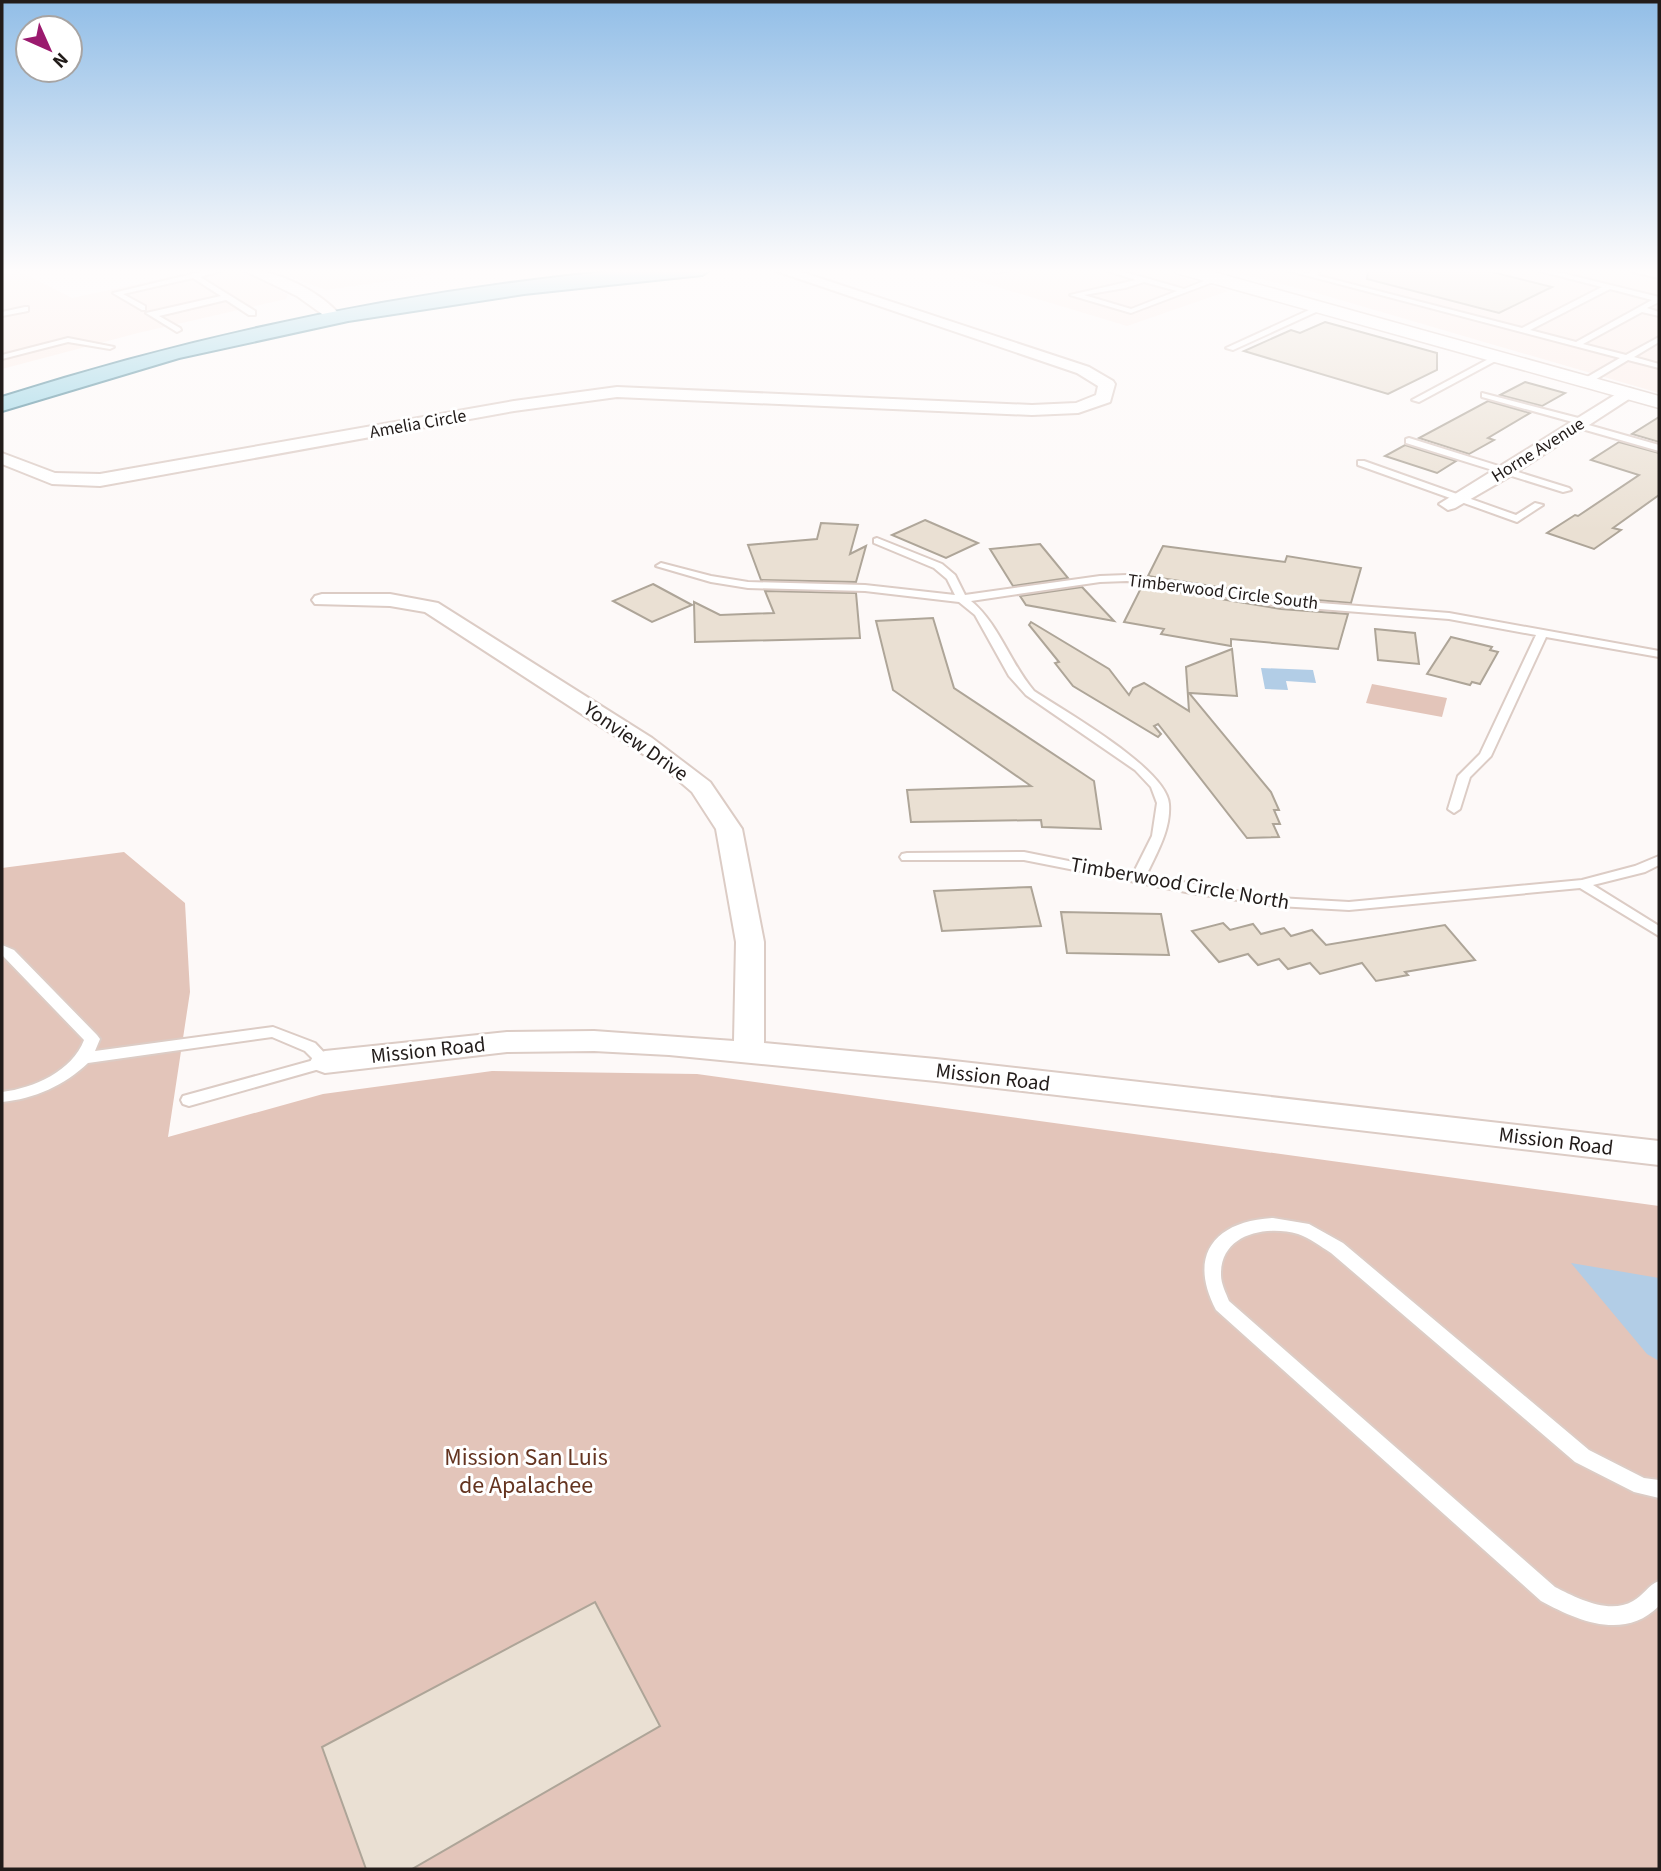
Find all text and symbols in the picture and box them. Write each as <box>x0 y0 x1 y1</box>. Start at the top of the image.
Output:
north arrow <box>14 14 84 84</box>
text: N <box>46 46 74 74</box>
street label: Amelia Circle <box>368 403 468 445</box>
street label: Horne Avenue <box>1487 411 1589 489</box>
street label: Timberwood Circle South <box>1126 568 1320 616</box>
street label: Yonview Drive <box>576 693 695 788</box>
street label: Timberwood Circle North <box>1068 849 1292 917</box>
street label: Mission Road <box>369 1029 487 1071</box>
street label: Mission Road <box>934 1055 1052 1099</box>
street label: Mission Road <box>1497 1119 1615 1163</box>
park label: Mission San Luis de Apalachee <box>444 1440 608 1503</box>

